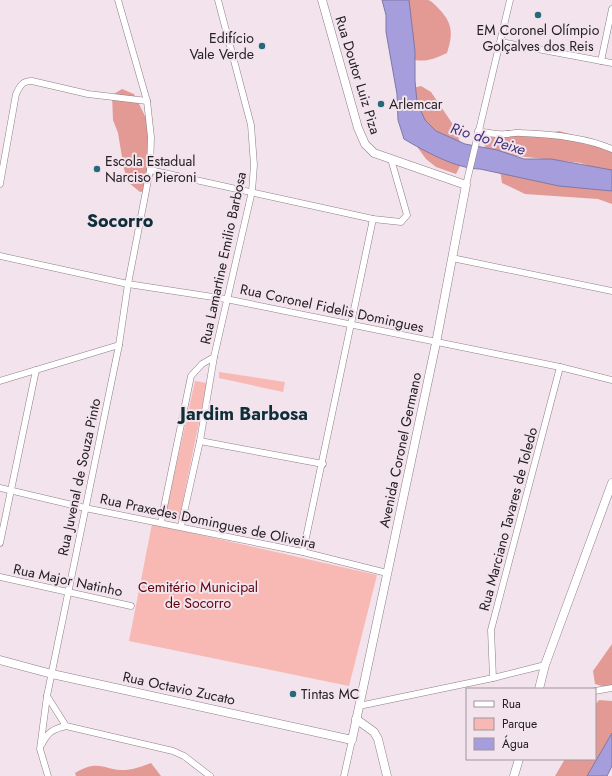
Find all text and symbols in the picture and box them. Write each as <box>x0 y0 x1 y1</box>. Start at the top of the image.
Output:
marker: EM Coronel Olímpio Golçalves dos Reis <box>533 10 543 20</box>
street label: Rua Doutor Luiz Piza <box>330 13 386 137</box>
place label: EM Coronel Olímpio Golçalves dos Reis <box>477 20 600 56</box>
place label: Edifício Vale Verde <box>189 28 254 64</box>
marker: Edifício Vale Verde <box>257 41 267 51</box>
place label: Arlemcar <box>389 94 443 114</box>
marker: Arlemcar <box>376 99 386 109</box>
water label: Rio do Peixe <box>448 117 529 161</box>
place label: Escola Estadual Narciso Pieroni <box>105 151 197 187</box>
marker: Escola Estadual Narciso Pieroni <box>92 164 102 174</box>
street label: Rua Lamartine Emilio Barbosa <box>195 170 251 346</box>
district label: Socorro <box>87 208 154 234</box>
street label: Rua Coronel Fidelis Domingues <box>238 279 426 337</box>
street label: Avenida Coronel Germano <box>374 370 426 530</box>
street label: Rua Juvenal de Souza Pinto <box>53 396 106 558</box>
district label: Jardim Barbosa <box>177 401 308 427</box>
street label: Rua Marciano Tavares de Toledo <box>474 425 542 613</box>
street label: Rua Praxedes Domingues de Oliveira <box>98 488 318 554</box>
street label: Rua Major Natinho <box>11 559 125 601</box>
park label: Cemitério Municipal de Socorro <box>138 577 258 613</box>
street label: Rua Octavio Zucato <box>121 666 237 710</box>
place label: Tintas MC <box>301 684 359 704</box>
legend <box>466 688 596 760</box>
marker: Tintas MC <box>288 689 298 699</box>
text: Rua <box>502 695 521 713</box>
text: Parque <box>502 715 537 733</box>
text: Água <box>502 735 529 753</box>

